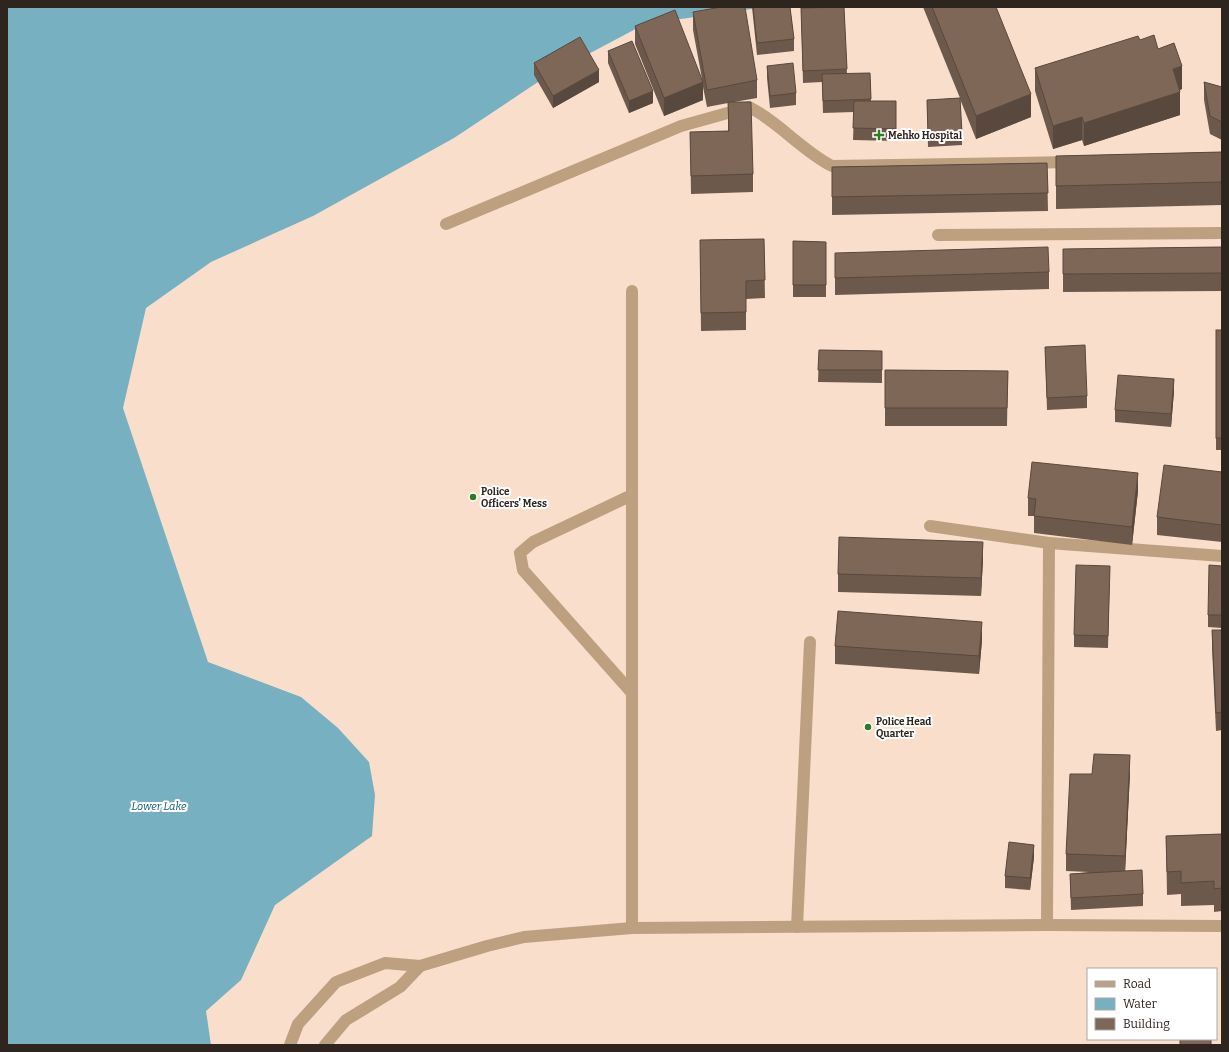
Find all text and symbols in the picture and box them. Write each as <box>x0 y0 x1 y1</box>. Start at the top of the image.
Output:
marker: Mehko Hospital <box>873 129 885 141</box>
place label: Mehko Hospital <box>888 130 962 142</box>
place label: Police Officers' Mess <box>481 486 547 510</box>
marker: Police Officers' Mess <box>468 492 478 502</box>
place label: Police Head Quarter <box>876 716 931 740</box>
marker: Police Head Quarter <box>863 722 873 732</box>
water label: Lower Lake <box>131 800 187 813</box>
legend <box>1087 968 1217 1040</box>
text: Road <box>1123 977 1151 991</box>
text: Water <box>1123 997 1158 1011</box>
text: Building <box>1123 1017 1170 1031</box>

